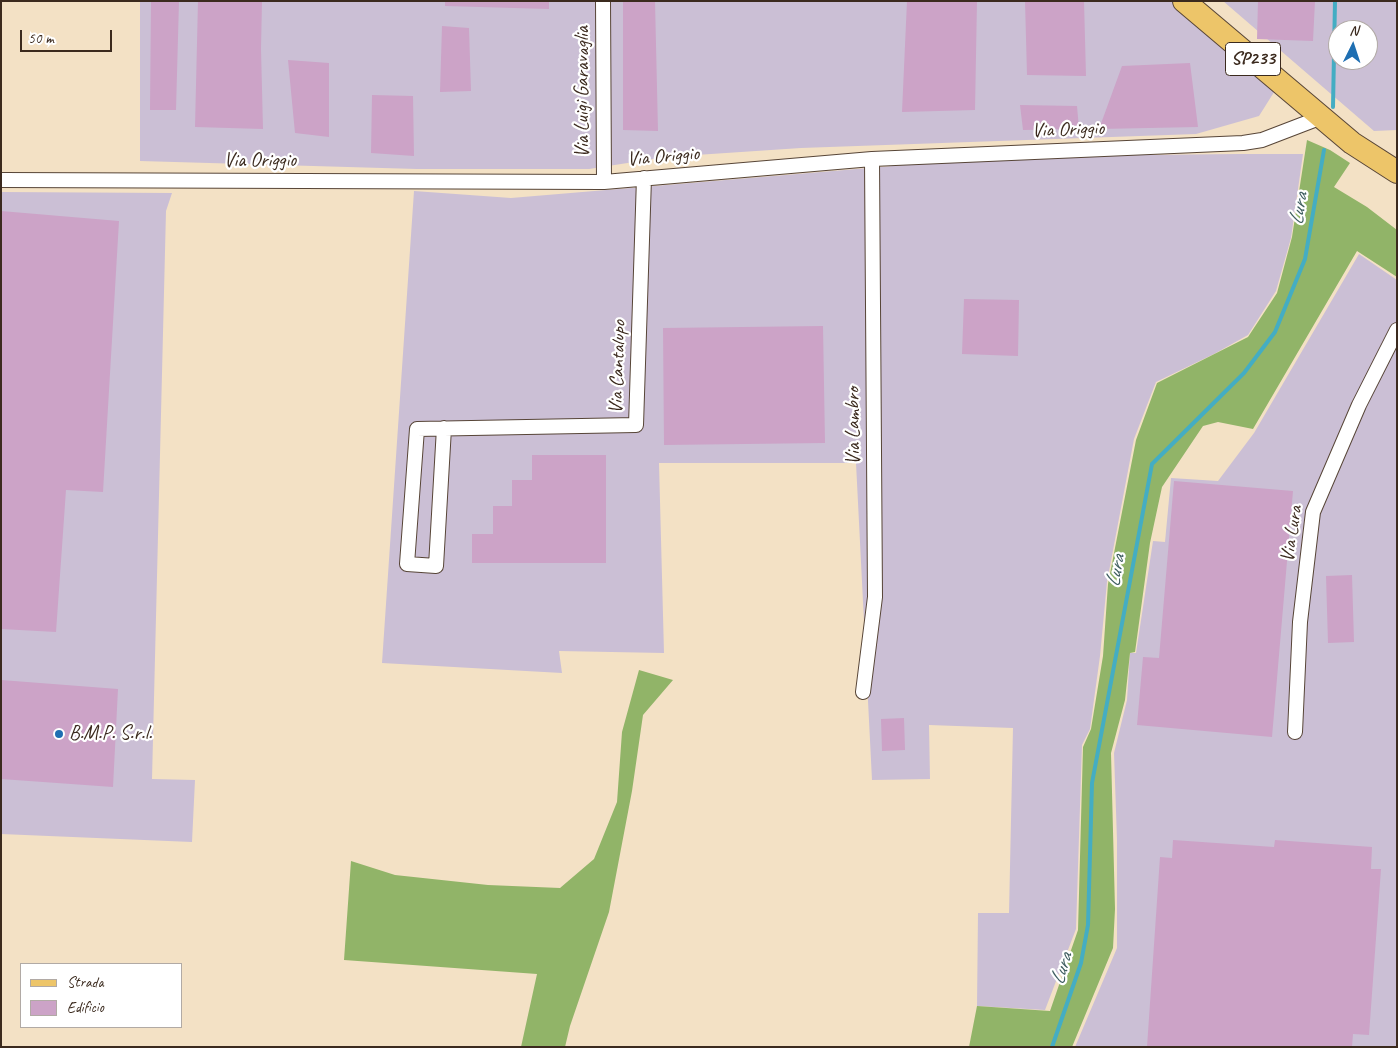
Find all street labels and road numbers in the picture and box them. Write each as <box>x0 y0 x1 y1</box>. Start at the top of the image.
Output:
street label: Via Luigi Garavaglia <box>571 26 595 158</box>
road number: SP233 <box>1226 42 1280 76</box>
street label: Via Origgio <box>1031 117 1105 143</box>
street label: Via Origgio <box>626 142 700 172</box>
street label: Via Origgio <box>224 149 296 173</box>
street label: Via Cantalupo <box>604 320 632 414</box>
street label: Via Lambro <box>842 387 866 465</box>
street label: Via Lura <box>1276 504 1308 564</box>

